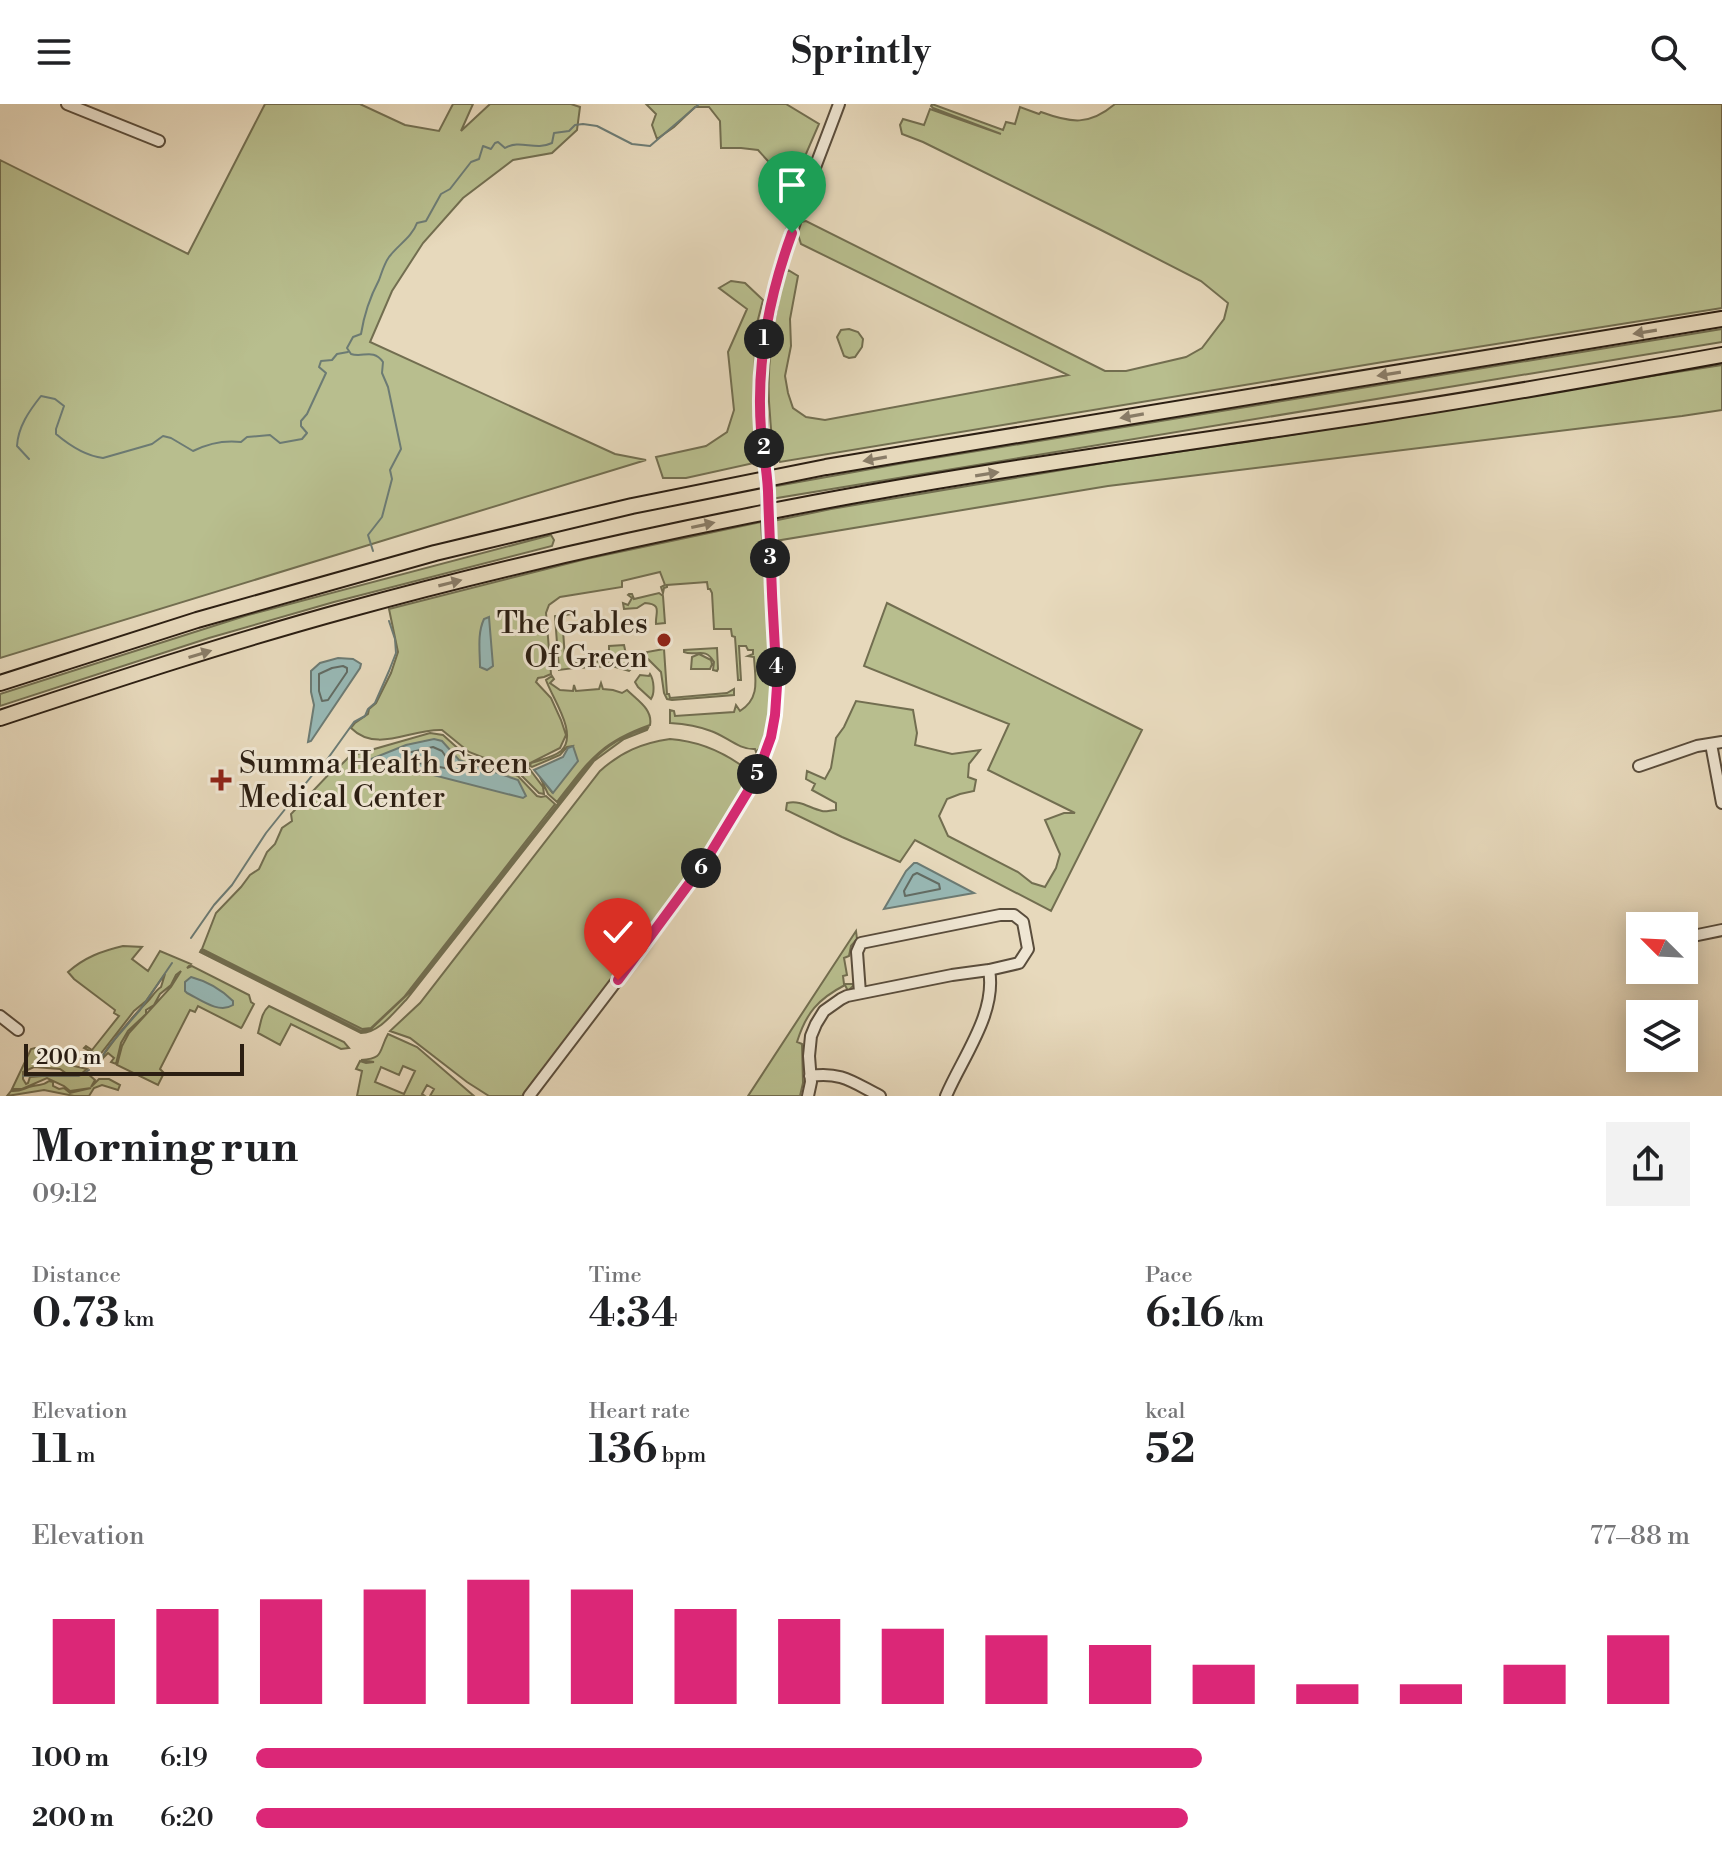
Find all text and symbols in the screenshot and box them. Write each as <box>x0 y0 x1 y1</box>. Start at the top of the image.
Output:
icon: menu <box>32 30 76 74</box>
text: Sprintly <box>791 30 931 75</box>
icon: search <box>1646 30 1690 74</box>
pin <box>758 151 826 233</box>
icon: arrive <box>770 163 814 207</box>
pin: 1 <box>744 319 784 359</box>
text: 1 <box>759 325 769 352</box>
one-way arrow <box>1632 326 1657 339</box>
one-way arrow <box>1376 369 1401 381</box>
one-way arrow <box>1119 410 1144 422</box>
pin: 2 <box>744 428 784 468</box>
text: 2 <box>757 434 771 461</box>
one-way arrow <box>863 453 888 465</box>
one-way arrow <box>975 467 1000 479</box>
one-way arrow <box>691 518 716 531</box>
pin: 3 <box>750 538 790 578</box>
text: 3 <box>763 544 777 571</box>
one-way arrow <box>438 576 463 589</box>
place label: The Gables Of Green <box>497 605 648 677</box>
marker: The Gables Of Green <box>655 631 673 649</box>
one-way arrow <box>188 647 212 660</box>
pin: 4 <box>756 647 796 687</box>
text: 4 <box>769 653 783 680</box>
place label: Summa Health Green Medical Center <box>239 745 529 817</box>
pin: 5 <box>737 754 777 794</box>
text: 5 <box>750 760 764 787</box>
marker: Summa Health Green Medical Center <box>210 769 232 791</box>
pin: 6 <box>681 848 721 888</box>
text: 6 <box>694 854 708 881</box>
pin <box>584 898 652 980</box>
icon: check <box>596 910 640 954</box>
north arrow <box>1626 912 1698 984</box>
map controls <box>1626 912 1698 1072</box>
button: layers <box>1626 1000 1698 1072</box>
scale bar <box>24 1040 244 1076</box>
text: 200 m <box>36 1044 102 1071</box>
text: Morning run <box>32 1120 298 1175</box>
button: share <box>1606 1122 1690 1206</box>
text: 09:12 <box>32 1178 97 1210</box>
text: Distance <box>32 1262 121 1289</box>
text: Time <box>589 1262 642 1289</box>
text: Pace <box>1145 1262 1193 1289</box>
text: 0.73 <box>32 1289 119 1339</box>
text: 4:34 <box>589 1289 678 1339</box>
text: 6:16 <box>1145 1289 1224 1339</box>
text: km <box>119 1306 155 1333</box>
text: /km <box>1224 1306 1264 1333</box>
text: Elevation <box>32 1398 127 1425</box>
text: Heart rate <box>589 1398 690 1425</box>
text: kcal <box>1145 1398 1185 1425</box>
text: 11 <box>32 1425 72 1475</box>
text: 136 <box>589 1425 657 1475</box>
text: 52 <box>1145 1425 1195 1475</box>
text: m <box>72 1442 96 1469</box>
text: bpm <box>657 1442 706 1469</box>
text: Elevation <box>32 1520 145 1552</box>
text: 77–88 m <box>1590 1520 1690 1552</box>
text: 100 m <box>32 1742 109 1774</box>
text: 6:19 <box>160 1742 208 1774</box>
text: 200 m <box>32 1802 114 1834</box>
text: 6:20 <box>160 1802 214 1834</box>

